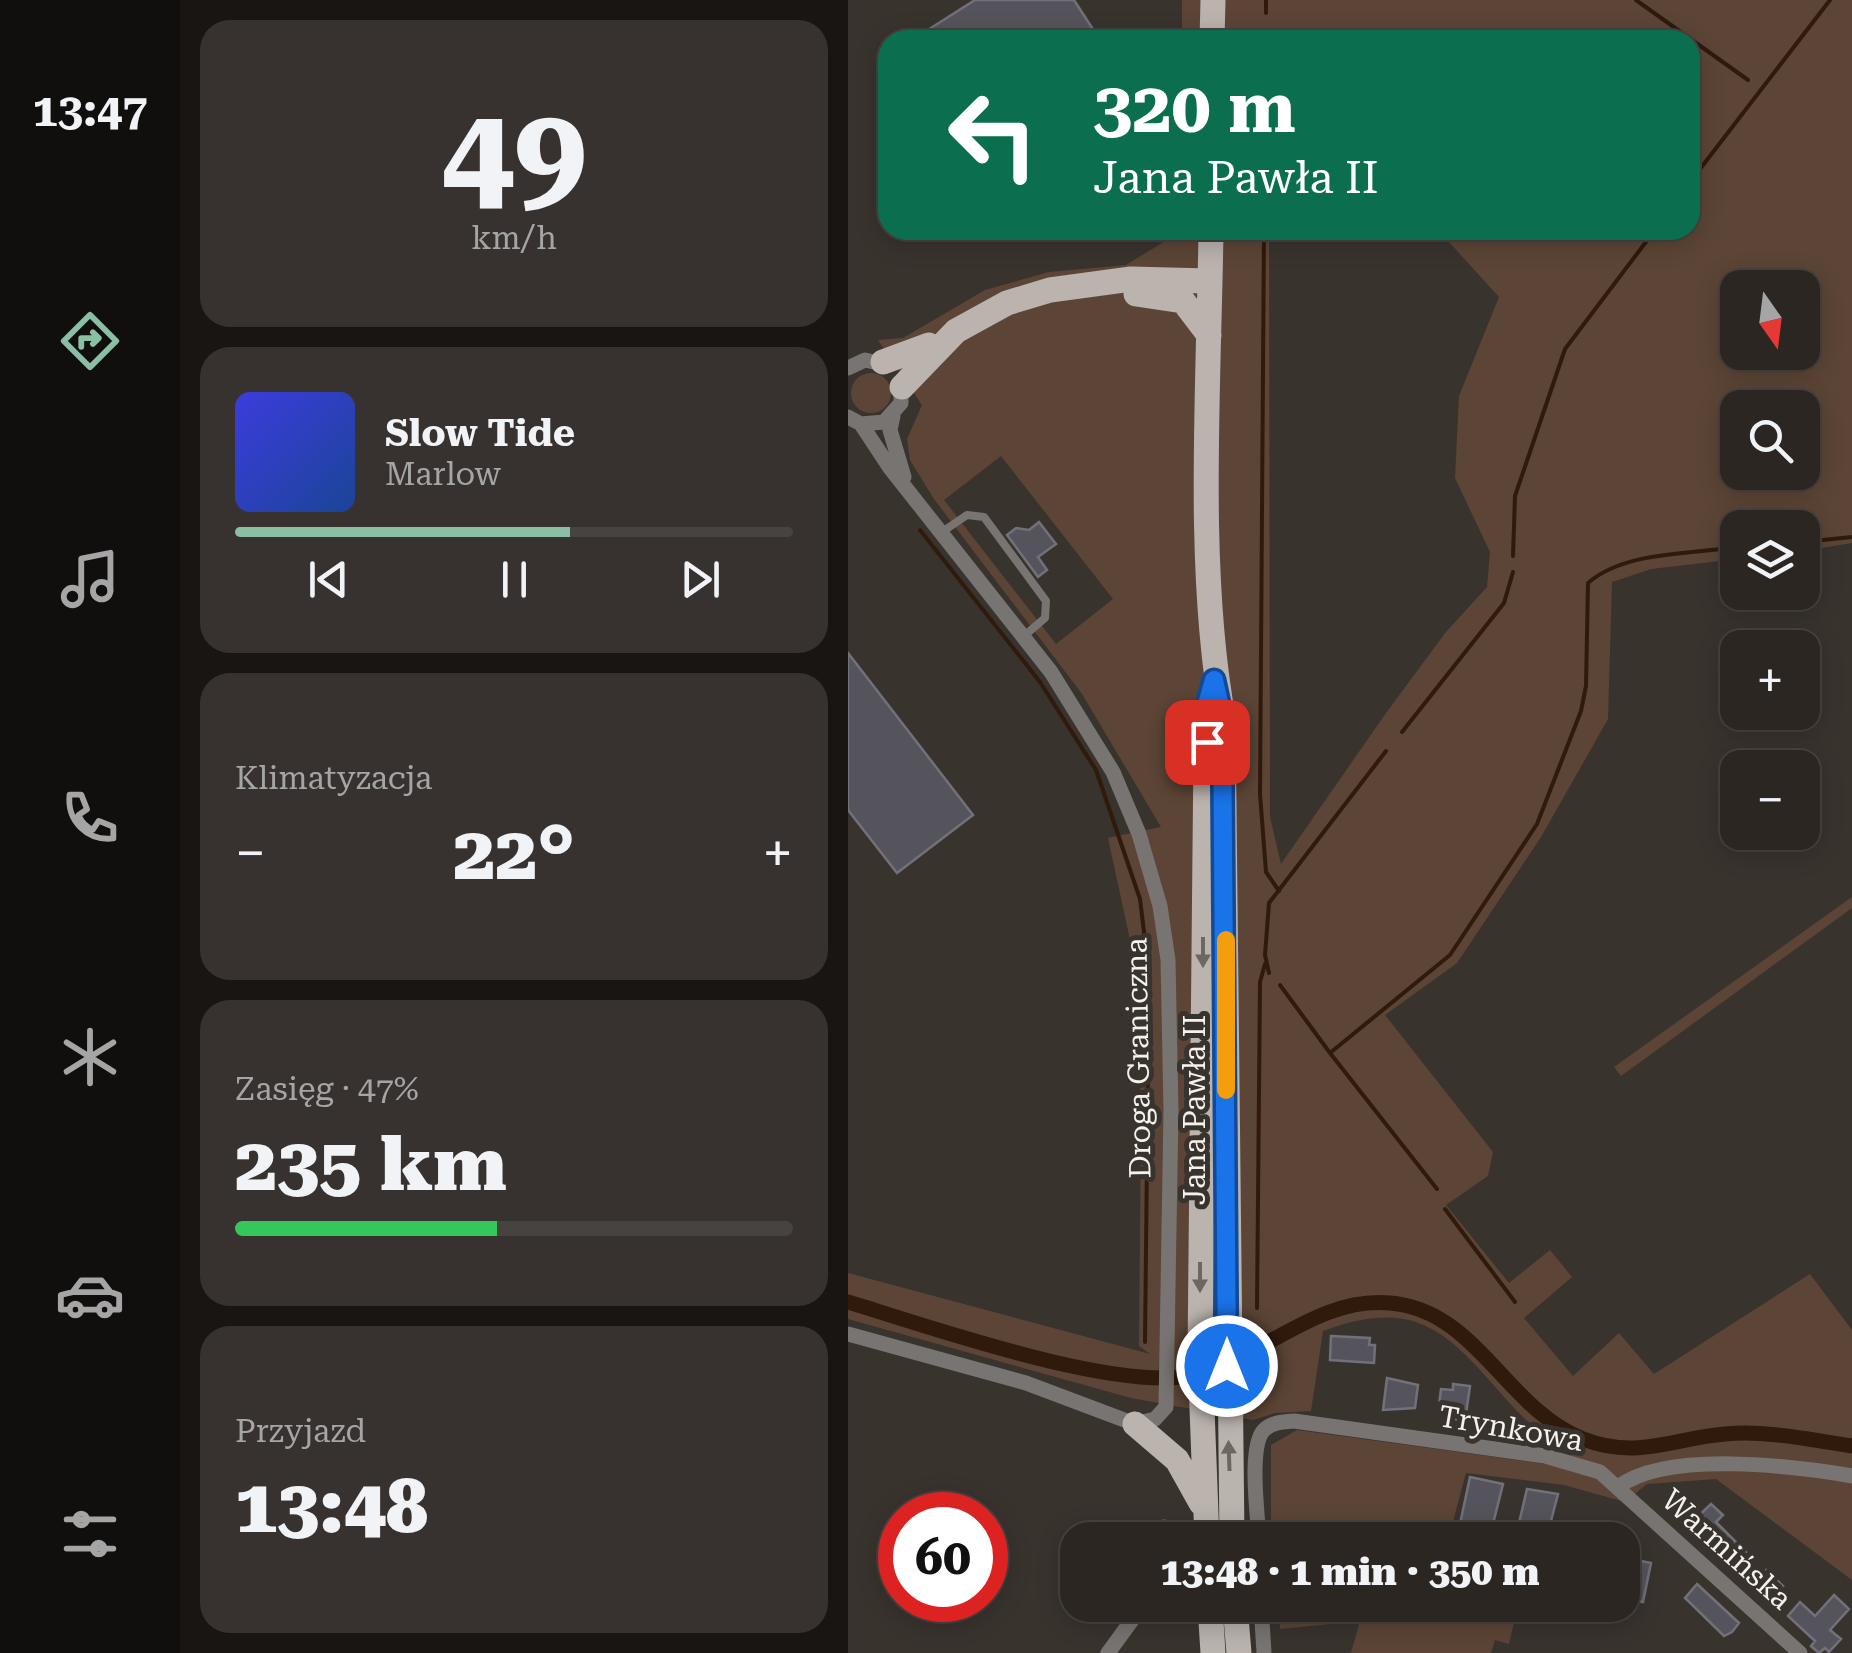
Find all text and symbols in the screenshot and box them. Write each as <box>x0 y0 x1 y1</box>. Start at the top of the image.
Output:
text: 320 m <box>1093 67 1296 149</box>
icon: left <box>928 70 1058 200</box>
text: 49 <box>441 77 587 230</box>
text: 13:47 <box>33 84 147 137</box>
text: Jana Pawła II <box>1093 151 1379 204</box>
text: km/h <box>471 219 557 257</box>
north arrow <box>1720 270 1820 370</box>
map controls <box>1720 270 1820 850</box>
icon: directions <box>55 306 125 376</box>
button: search <box>1720 390 1820 490</box>
text: Slow Tide <box>385 411 575 455</box>
text: Marlow <box>385 455 501 493</box>
button: layers <box>1720 510 1820 610</box>
icon: music <box>55 544 125 614</box>
icon: previous <box>301 552 356 607</box>
icon: pause <box>487 552 542 607</box>
icon: next <box>673 552 728 607</box>
button: + <box>1720 630 1820 730</box>
pin <box>1165 700 1250 785</box>
icon: arrive <box>1180 715 1235 770</box>
button: − <box>1720 750 1820 850</box>
text: Klimatyzacja <box>235 759 432 797</box>
icon: phone <box>55 783 125 853</box>
text: 22° <box>453 809 575 897</box>
text: − <box>235 821 266 885</box>
text: + <box>762 821 793 885</box>
one-way arrow <box>1194 936 1210 968</box>
street label: Droga Graniczna <box>1118 937 1158 1179</box>
street label: Jana Pawła II <box>1177 1015 1212 1205</box>
icon: climate <box>55 1022 125 1092</box>
text: Zasięg · 47% <box>235 1070 419 1108</box>
text: 235 km <box>235 1120 507 1208</box>
icon: car <box>55 1260 125 1330</box>
one-way arrow <box>1192 1261 1208 1293</box>
position arrow <box>1175 1314 1279 1418</box>
street label: Trynkowa <box>1436 1398 1586 1458</box>
text: Przyjazd <box>235 1412 366 1450</box>
one-way arrow <box>1221 1439 1237 1471</box>
text: 13:48 <box>235 1462 428 1550</box>
street label: Warmińska <box>1655 1482 1799 1616</box>
speed limit sign: 60 <box>878 1492 1008 1622</box>
icon: filters <box>55 1499 125 1569</box>
text: 13:48 · 1 min · 350 m <box>1160 1550 1540 1594</box>

